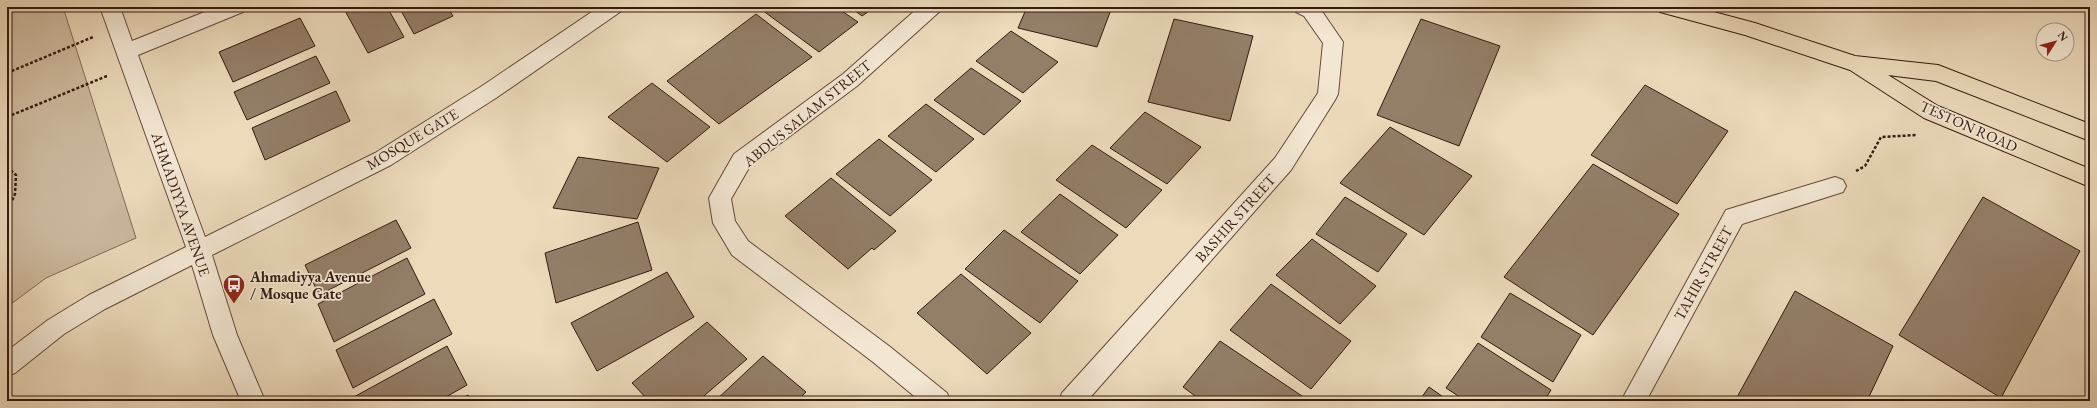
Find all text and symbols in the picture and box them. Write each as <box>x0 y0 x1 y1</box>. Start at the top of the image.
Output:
north arrow <box>2035 22 2075 62</box>
text: N <box>2055 28 2071 44</box>
street label: ABDUS SALAM STREET <box>738 55 876 171</box>
street label: TESTON ROAD <box>1917 96 2021 156</box>
street label: MOSQUE GATE <box>362 104 462 174</box>
street label: AHMADIYYA AVENUE <box>147 129 215 279</box>
street label: BASHIR STREET <box>1191 169 1280 266</box>
street label: TAHIR STREET <box>1669 222 1737 323</box>
place label: Ahmadiyya Avenue / Mosque Gate <box>249 267 371 303</box>
bus stop icon: Ahmadiyya Avenue / Mosque Gate <box>221 272 247 305</box>

